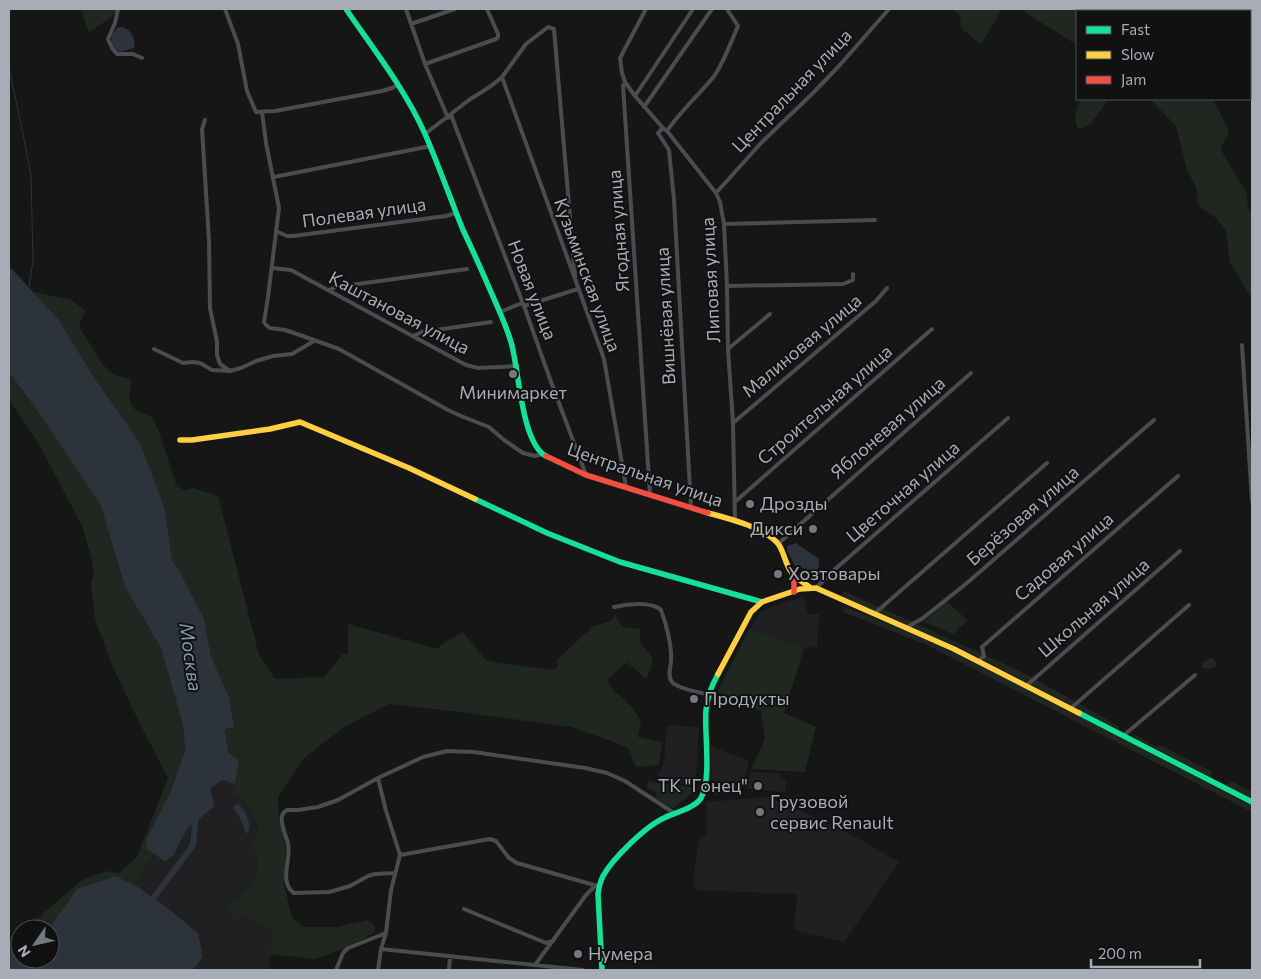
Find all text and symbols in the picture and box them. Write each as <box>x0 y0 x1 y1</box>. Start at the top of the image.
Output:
legend <box>1076 10 1251 100</box>
text: Fast <box>1121 20 1150 38</box>
street label: Центральная улица <box>727 24 856 157</box>
text: Slow <box>1121 45 1154 63</box>
text: Jam <box>1121 70 1146 88</box>
street label: Ягодная улица <box>603 169 633 293</box>
street label: Полевая улица <box>300 192 427 232</box>
street label: Кузьминская улица <box>550 195 626 355</box>
street label: Липовая улица <box>696 217 724 343</box>
street label: Новая улица <box>504 237 562 343</box>
street label: Вишнёвая улица <box>650 247 680 385</box>
street label: Каштановая улица <box>325 266 474 358</box>
street label: Малиновая улица <box>737 289 866 402</box>
street label: Строительная улица <box>752 340 896 469</box>
marker: Минимаркет <box>507 368 519 380</box>
street label: Яблоневая улица <box>826 371 949 483</box>
place label: Минимаркет <box>459 381 568 403</box>
street label: Цветочная улица <box>841 436 964 547</box>
street label: Центральная улица <box>565 437 726 511</box>
street label: Берёзовая улица <box>962 461 1083 570</box>
place label: Дрозды <box>760 492 828 514</box>
marker: Дрозды <box>744 498 756 510</box>
street label: Садовая улица <box>1009 507 1117 605</box>
place label: Дикси <box>750 517 803 539</box>
marker: Дикси <box>807 523 819 535</box>
street label: Школьная улица <box>1033 553 1153 661</box>
place label: Хозтовары <box>788 562 881 584</box>
marker: Хозтовары <box>772 568 784 580</box>
water label: Москва <box>175 621 208 693</box>
place label: Продукты <box>704 687 789 709</box>
marker: Продукты <box>688 693 700 705</box>
place label: ТК "Гонец" <box>658 774 748 796</box>
marker: ТК "Гонец" <box>752 780 764 792</box>
place label: Грузовой сервис Renault <box>770 790 894 833</box>
marker: Грузовой сервис Renault <box>754 806 766 818</box>
north arrow <box>10 919 60 969</box>
scale bar <box>1091 936 1200 968</box>
text: N <box>14 942 34 961</box>
place label: Нумера <box>588 942 653 964</box>
text: 200 m <box>1098 944 1142 962</box>
marker: Нумера <box>572 948 584 960</box>

